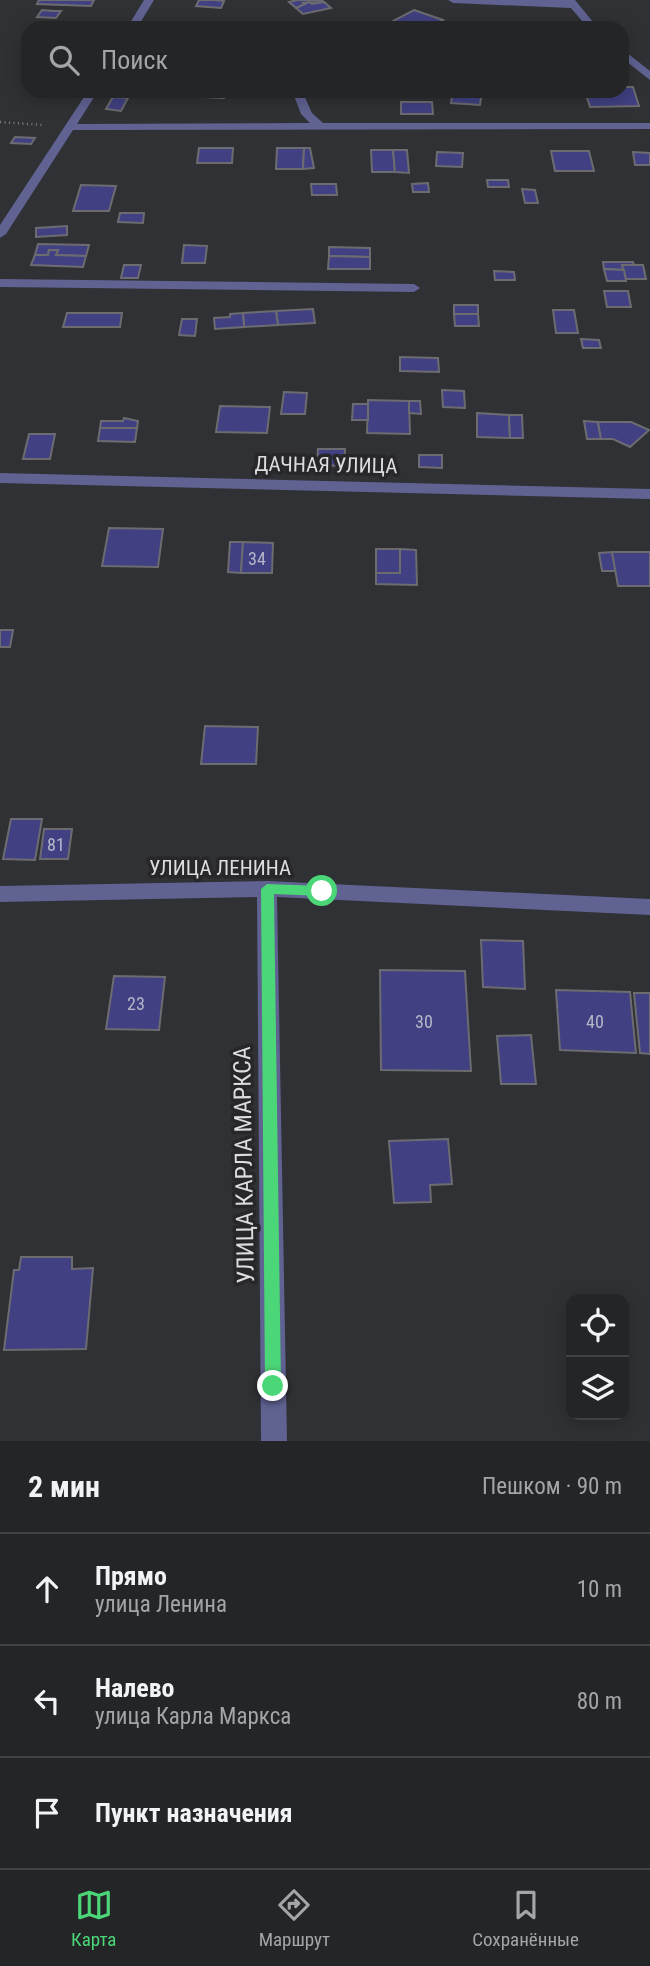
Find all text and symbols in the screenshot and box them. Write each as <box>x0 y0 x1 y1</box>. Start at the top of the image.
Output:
search box <box>21 21 629 98</box>
icon: search <box>45 41 83 79</box>
text: Поиск <box>101 45 168 75</box>
street label: ДАЧНАЯ УЛИЦА <box>254 452 398 478</box>
house number: 34 <box>248 548 266 569</box>
house number: 81 <box>47 834 65 855</box>
street label: УЛИЦА ЛЕНИНА <box>149 856 291 880</box>
route start <box>306 875 337 906</box>
house number: 23 <box>127 993 145 1014</box>
house number: 30 <box>415 1011 433 1032</box>
house number: 40 <box>586 1011 604 1032</box>
street label: УЛИЦА КАРЛА МАРКСА <box>228 1046 260 1284</box>
map controls <box>566 1294 629 1420</box>
button: locate <box>566 1294 629 1357</box>
button: layers <box>566 1357 629 1420</box>
route end <box>257 1370 288 1401</box>
text: 2 мин <box>28 1469 100 1504</box>
text: Пешком · 90 m <box>482 1473 622 1500</box>
text: Прямо <box>95 1561 167 1591</box>
icon: ahead <box>28 1570 66 1608</box>
text: 10 m <box>577 1576 622 1603</box>
text: улица Ленина <box>95 1591 227 1618</box>
text: Налево <box>95 1673 175 1703</box>
icon: left <box>28 1682 66 1720</box>
text: 80 m <box>577 1688 622 1715</box>
text: улица Карла Маркса <box>95 1703 291 1730</box>
icon: arrive <box>28 1794 66 1832</box>
text: Пункт назначения <box>95 1798 293 1828</box>
tab: Карта <box>71 1886 116 1951</box>
tab: Маршрут <box>259 1886 330 1951</box>
tab: Сохранённые <box>472 1886 579 1951</box>

